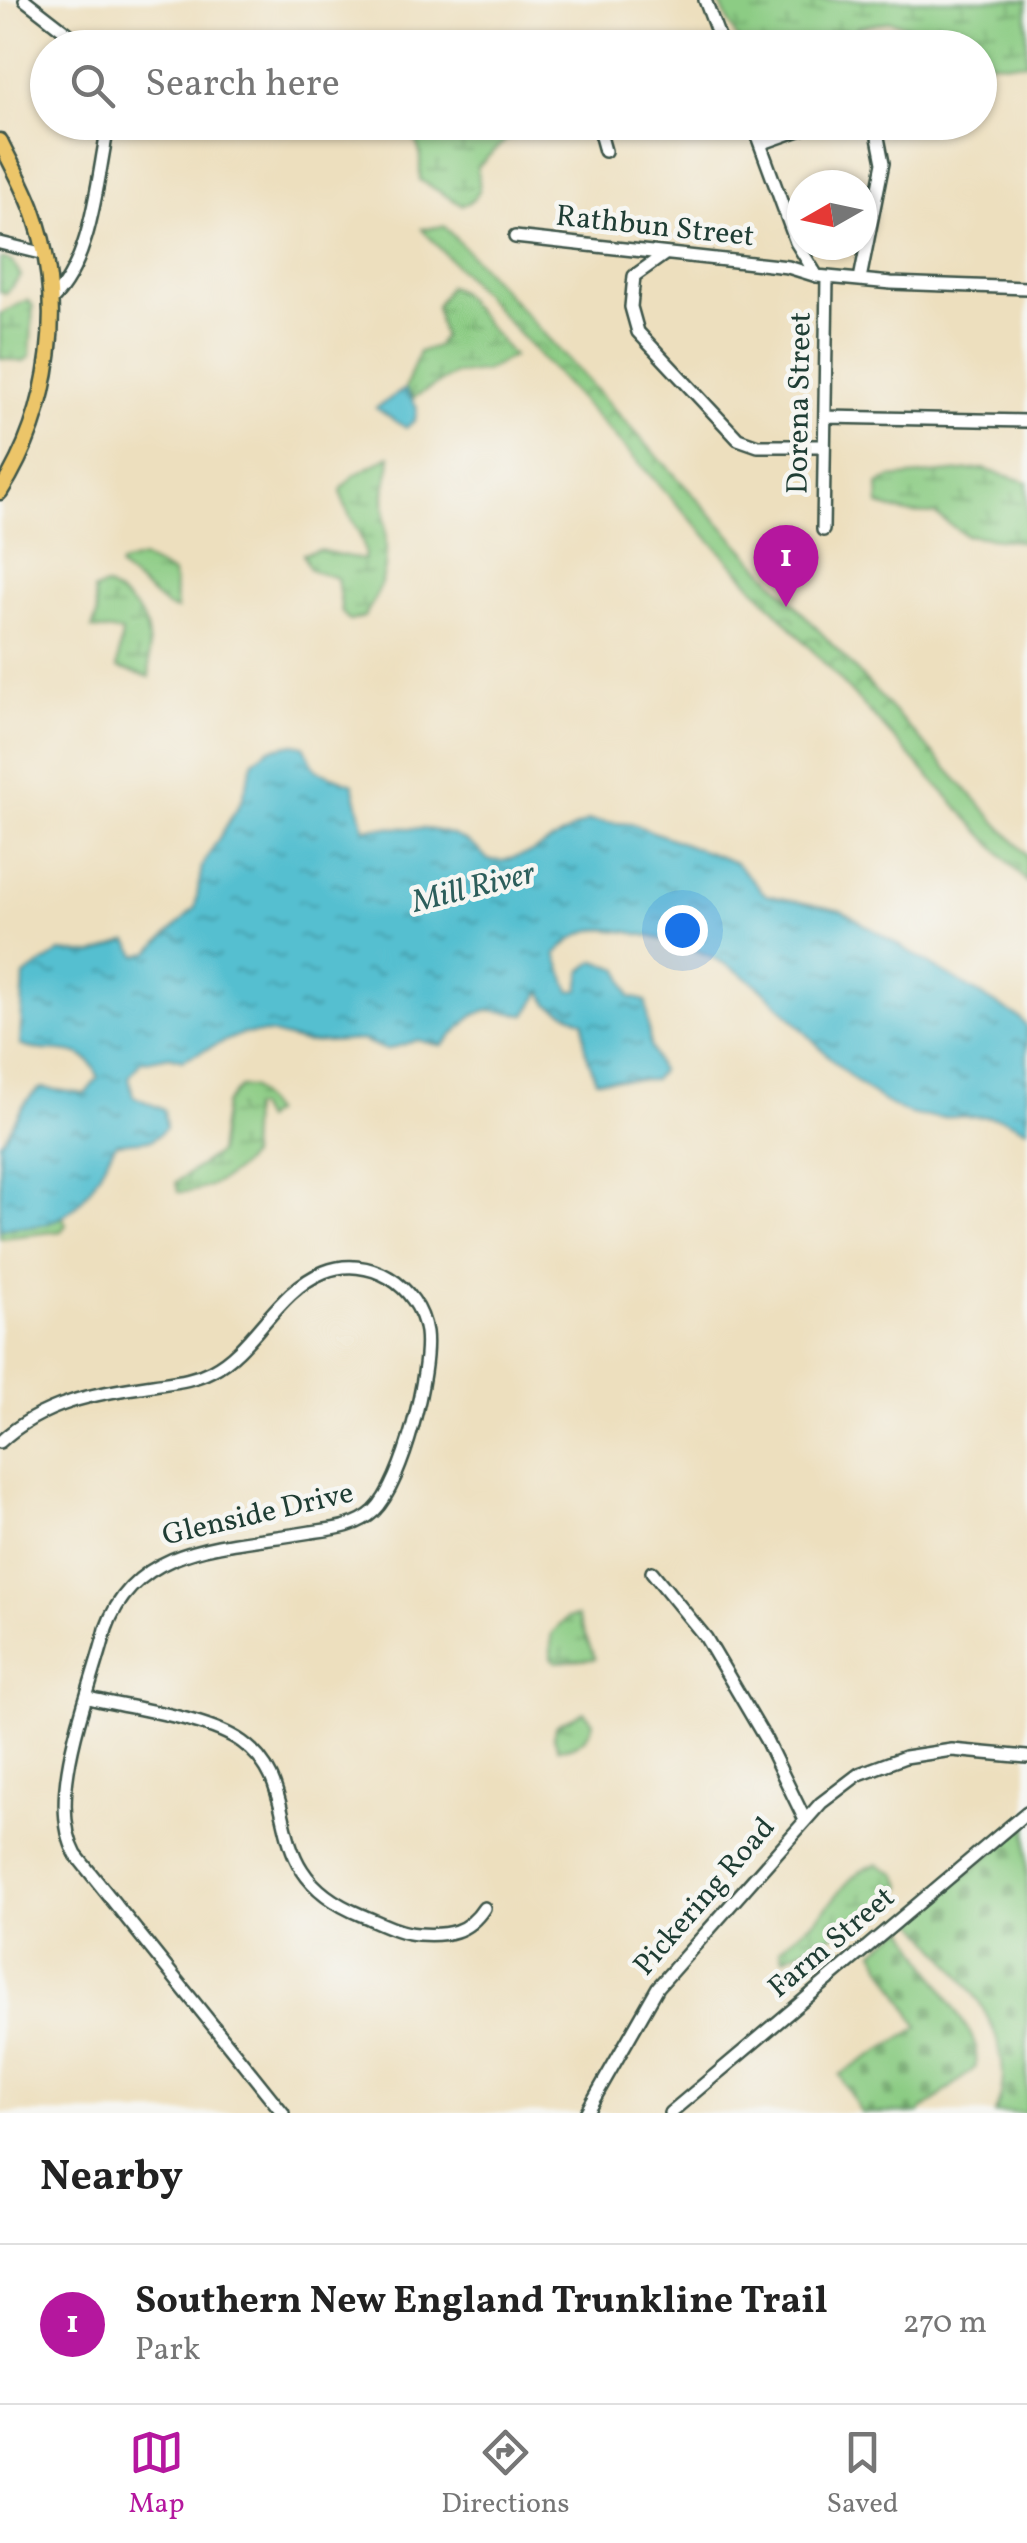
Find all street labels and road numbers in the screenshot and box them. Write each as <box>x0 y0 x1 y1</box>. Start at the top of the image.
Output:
street label: Rathbun Street <box>554 196 756 258</box>
street label: Dorena Street <box>777 312 823 494</box>
street label: Glenside Drive <box>158 1473 358 1557</box>
street label: Pickering Road <box>624 1809 786 1985</box>
street label: Farm Street <box>760 1877 904 2009</box>

